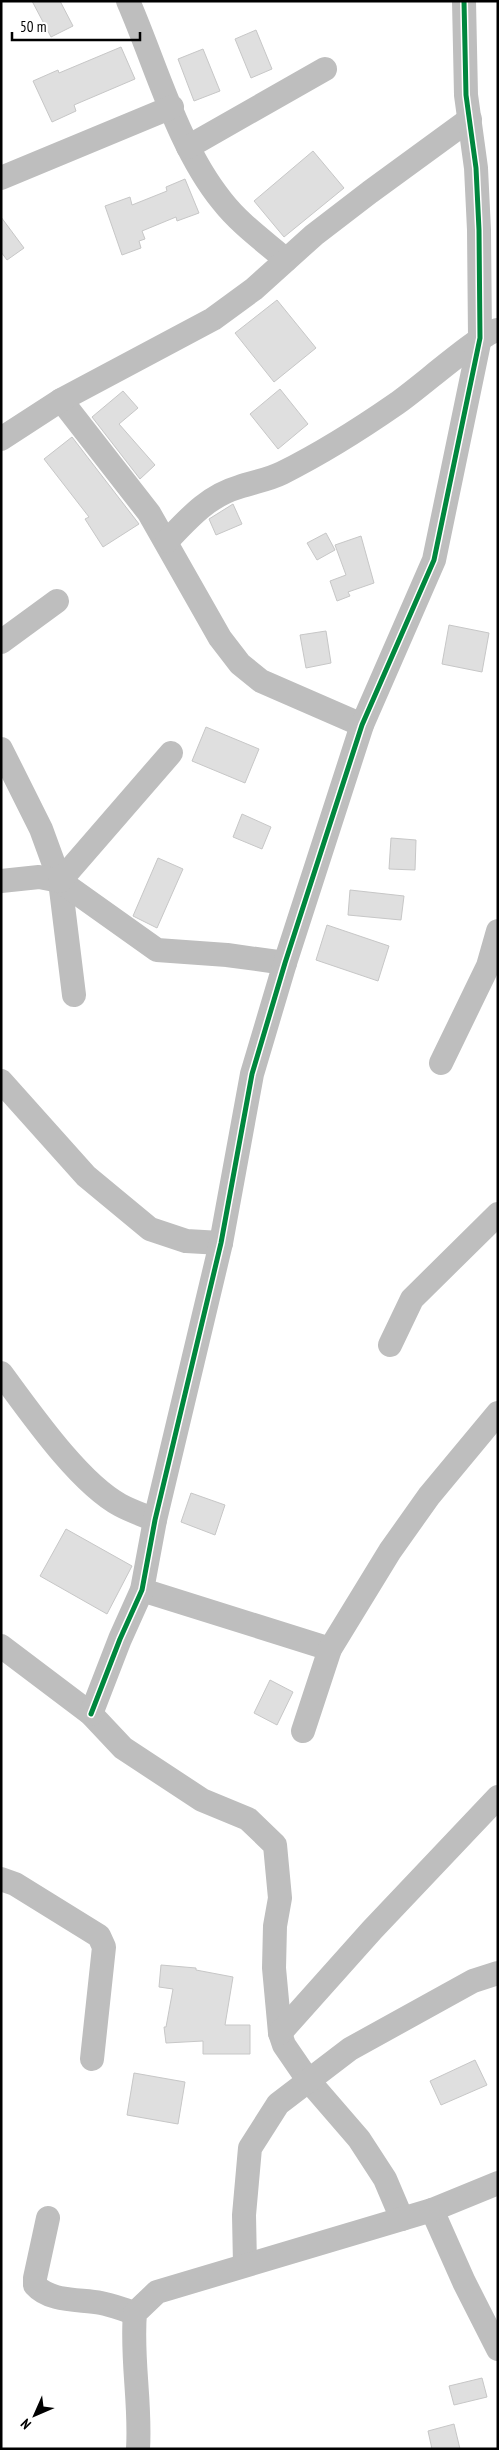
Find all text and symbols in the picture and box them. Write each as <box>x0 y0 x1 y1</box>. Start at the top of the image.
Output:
scale bar <box>12 10 140 42</box>
text: 50 m <box>20 17 46 36</box>
north arrow <box>10 2390 60 2440</box>
text: N <box>17 2415 35 2433</box>

